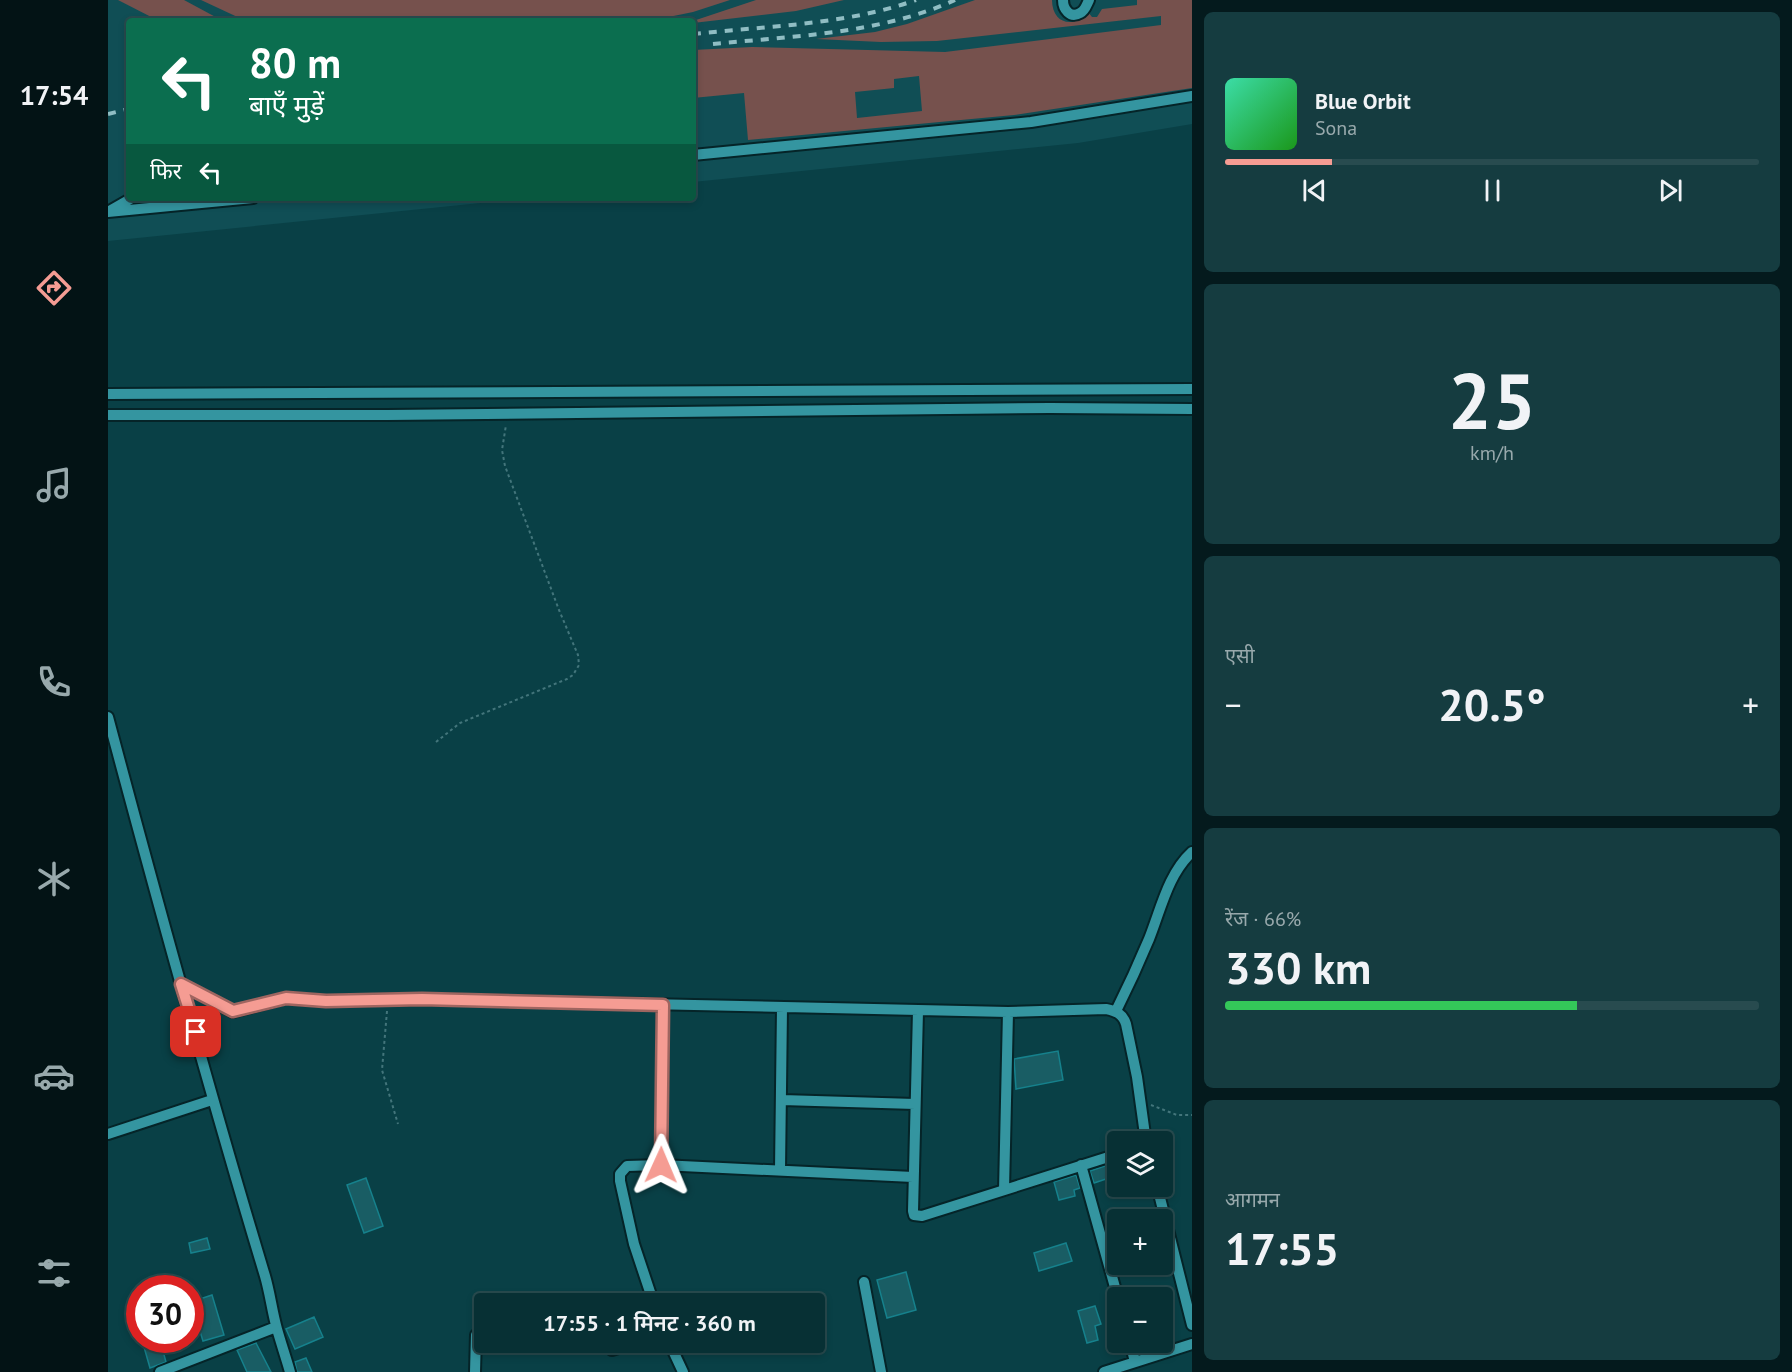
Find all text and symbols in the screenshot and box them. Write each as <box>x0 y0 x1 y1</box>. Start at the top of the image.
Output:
text: 80 m <box>249 35 341 90</box>
icon: left <box>150 42 228 120</box>
text: 17:54 <box>20 78 88 112</box>
text: Blue Orbit <box>1315 87 1411 115</box>
text: बाएँ मुड़ें <box>249 88 324 122</box>
text: Sona <box>1315 115 1357 141</box>
icon: left <box>194 156 227 189</box>
text: फिर <box>150 157 182 185</box>
icon: previous <box>1298 174 1331 207</box>
icon: pause <box>1476 174 1509 207</box>
icon: next <box>1654 174 1687 207</box>
icon: directions <box>33 267 75 309</box>
text: 25 <box>1448 350 1536 451</box>
text: km/h <box>1470 440 1514 466</box>
icon: music <box>33 464 75 506</box>
text: एसी <box>1225 643 1255 669</box>
icon: phone <box>33 661 75 703</box>
text: 20.5° <box>1438 675 1546 733</box>
text: − <box>1225 683 1242 726</box>
text: + <box>1742 683 1759 726</box>
icon: climate <box>33 858 75 900</box>
text: रेंज · 66% <box>1225 906 1301 932</box>
text: 330 km <box>1225 938 1371 996</box>
pin <box>170 1006 221 1057</box>
icon: arrive <box>179 1015 212 1048</box>
icon: car <box>33 1055 75 1097</box>
map controls <box>1107 1131 1173 1353</box>
button: layers <box>1107 1131 1173 1197</box>
position arrow <box>629 1133 693 1197</box>
text: आगमन <box>1225 1187 1280 1213</box>
button: + <box>1107 1209 1173 1275</box>
text: 17:55 <box>1225 1219 1339 1277</box>
icon: filters <box>33 1252 75 1294</box>
speed limit sign: 30 <box>126 1275 204 1353</box>
button: − <box>1107 1287 1173 1353</box>
text: 17:55 · 1 मिनट · 360 m <box>543 1309 756 1337</box>

